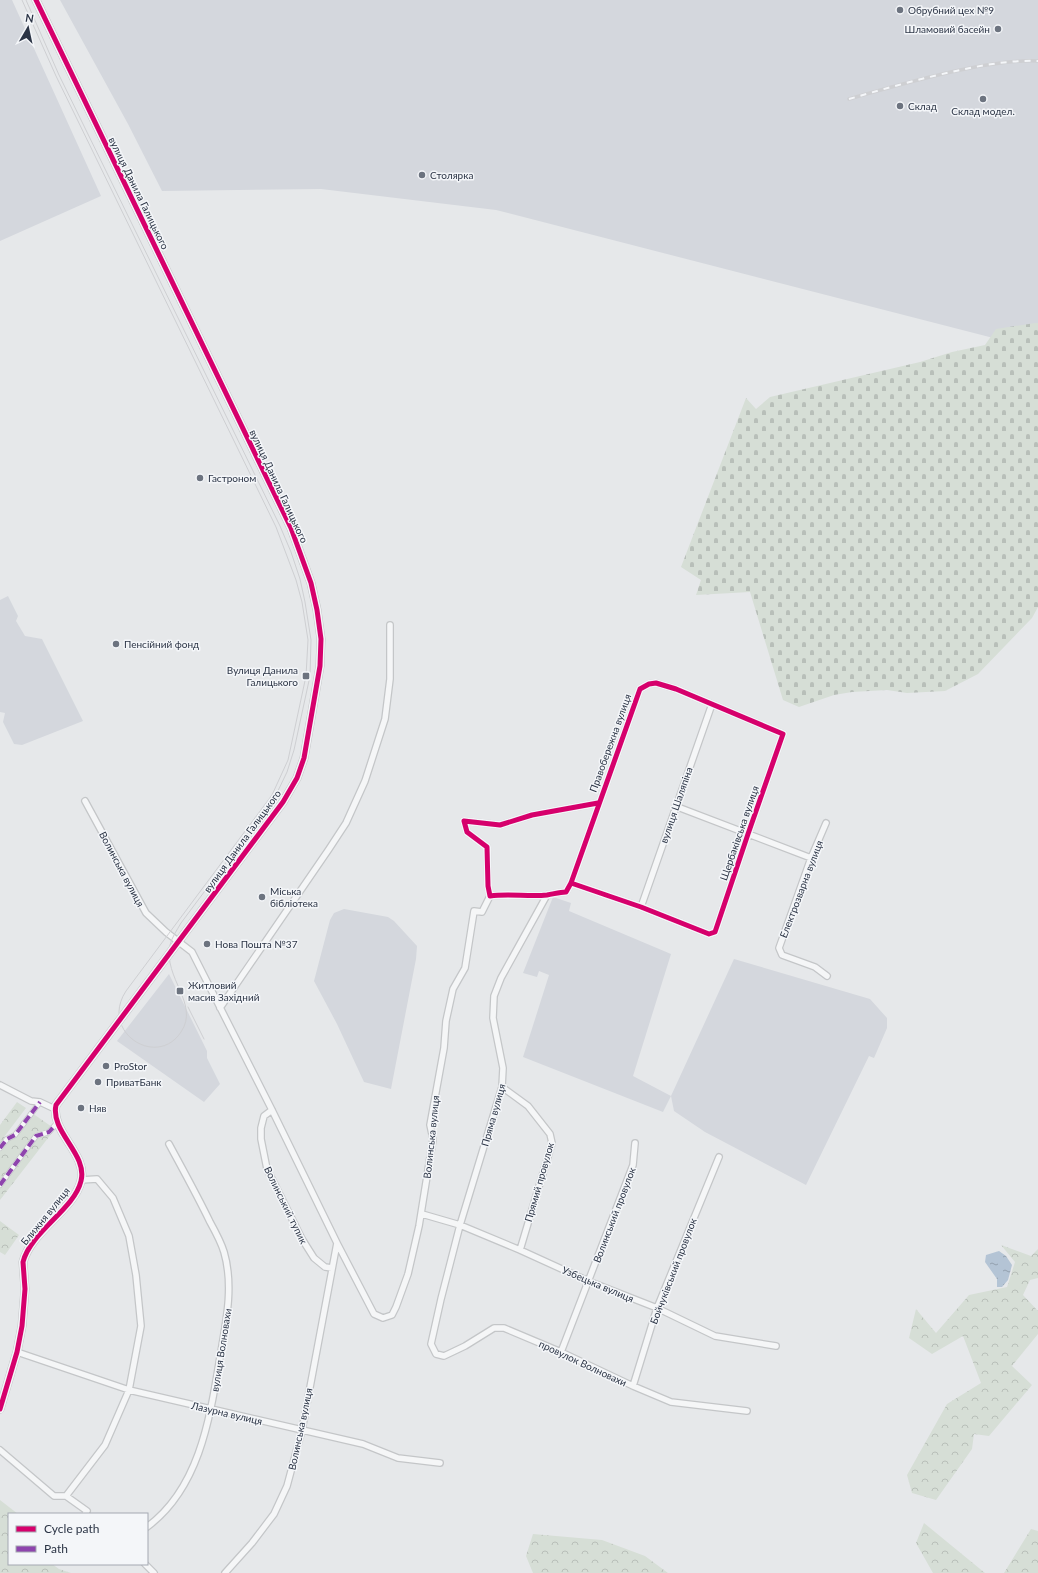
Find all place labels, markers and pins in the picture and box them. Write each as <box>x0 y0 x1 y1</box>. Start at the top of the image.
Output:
place label: Обрубний цех №9 <box>908 4 994 16</box>
marker: Обрубний цех №9 <box>895 5 905 15</box>
place label: Шламовий басейн <box>905 23 990 35</box>
marker: Шламовий басейн <box>993 24 1003 34</box>
marker: Склад модел. <box>978 94 988 104</box>
place label: Склад <box>908 100 937 112</box>
marker: Склад <box>895 101 905 111</box>
place label: Склад модел. <box>951 105 1015 117</box>
place label: Столярка <box>430 169 473 181</box>
marker: Столярка <box>417 170 427 180</box>
place label: Гастроном <box>208 472 256 484</box>
marker: Гастроном <box>195 473 205 483</box>
place label: Пенсійний фонд <box>124 638 199 650</box>
marker: Пенсійний фонд <box>111 639 121 649</box>
place label: Вулиця Данила Галицького <box>227 664 298 688</box>
marker: Вулиця Данила Галицького <box>301 671 311 681</box>
place label: Міська бібліотека <box>270 885 318 909</box>
marker: Міська бібліотека <box>257 892 267 902</box>
place label: Нова Пошта №37 <box>215 938 298 950</box>
marker: Нова Пошта №37 <box>202 939 212 949</box>
place label: Житловий масив Західний <box>188 979 260 1003</box>
marker: Житловий масив Західний <box>175 986 185 996</box>
place label: ProStor <box>114 1060 147 1072</box>
marker: ProStor <box>101 1061 111 1071</box>
place label: ПриватБанк <box>106 1076 162 1088</box>
marker: ПриватБанк <box>93 1077 103 1087</box>
place label: Няв <box>89 1102 106 1114</box>
marker: Няв <box>76 1103 86 1113</box>

